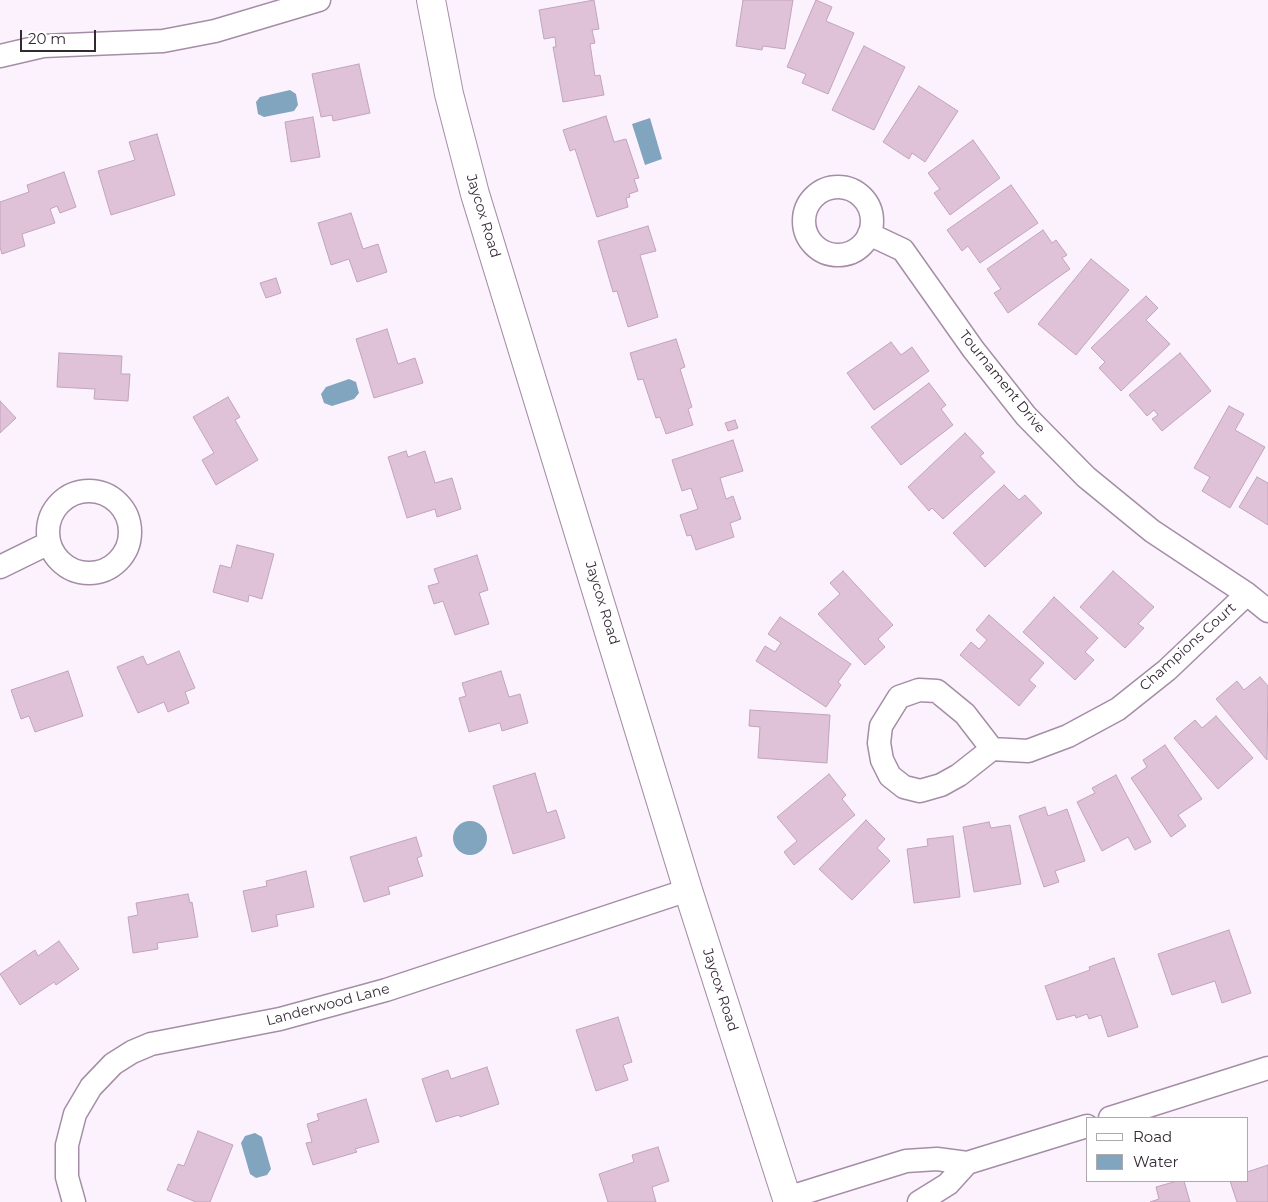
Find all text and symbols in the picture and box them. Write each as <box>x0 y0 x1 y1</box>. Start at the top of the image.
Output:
scale bar <box>22 20 99 52</box>
text: 20 m <box>28 29 66 48</box>
street label: Jaycox Road <box>462 172 504 260</box>
street label: Tournament Drive <box>955 327 1049 437</box>
street label: Jaycox Road <box>581 559 623 647</box>
street label: Champions Court <box>1136 599 1240 695</box>
street label: Jaycox Road <box>699 946 741 1034</box>
street label: Landerwood Lane <box>264 980 392 1030</box>
legend <box>1086 1117 1248 1182</box>
text: Road <box>1133 1127 1172 1146</box>
text: Water <box>1133 1152 1179 1171</box>

